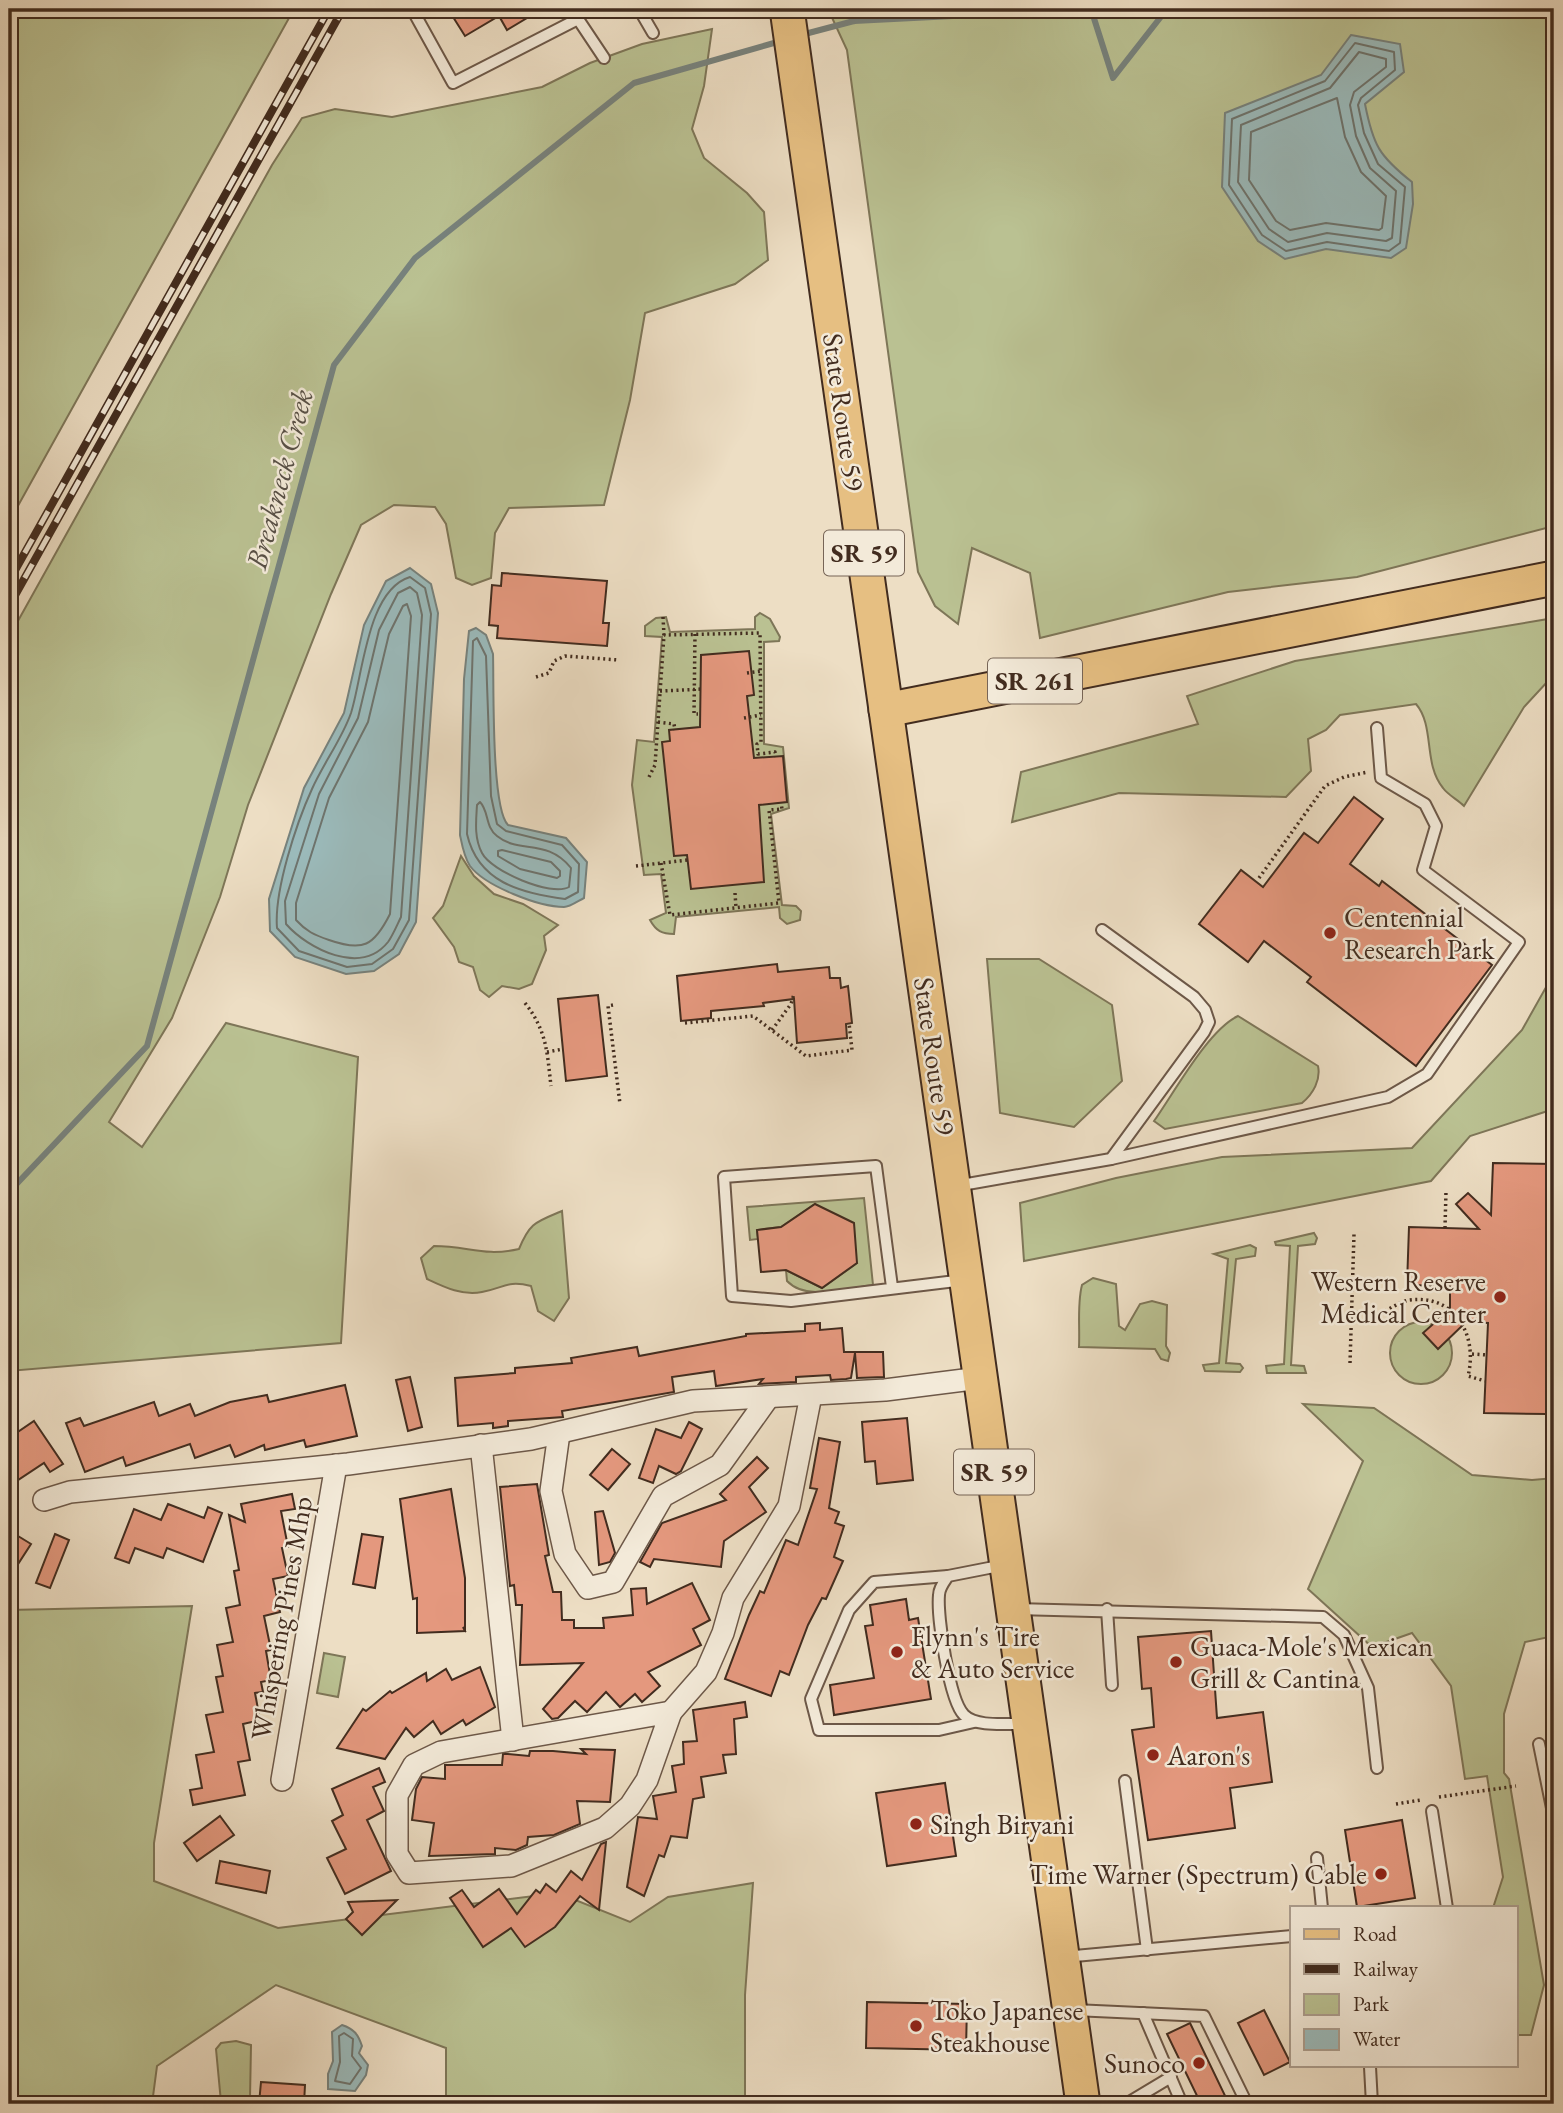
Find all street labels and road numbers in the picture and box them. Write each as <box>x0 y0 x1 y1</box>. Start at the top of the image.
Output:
street label: State Route 59 <box>815 331 873 493</box>
road number: SR 59 <box>824 530 904 576</box>
road number: SR 261 <box>988 659 1082 704</box>
street label: State Route 59 <box>906 975 964 1137</box>
road number: SR 59 <box>954 1450 1034 1494</box>
street label: Whispering Pines Mhp <box>242 1493 320 1743</box>

